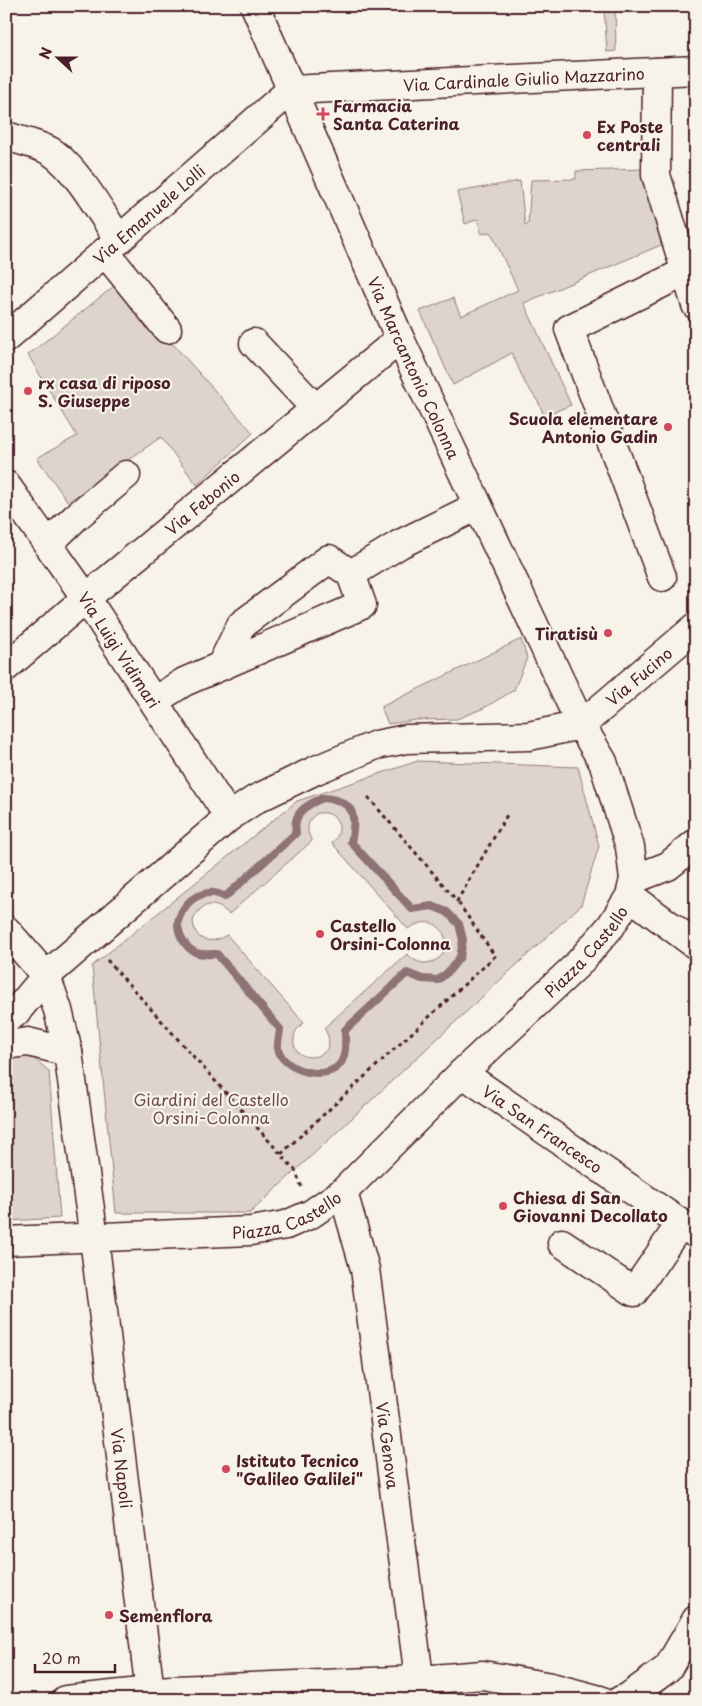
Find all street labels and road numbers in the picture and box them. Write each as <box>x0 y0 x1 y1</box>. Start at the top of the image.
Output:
street label: Via Cardinale Giulio Mazzarino <box>403 61 645 96</box>
street label: Via Emanuele Lolli <box>87 158 210 269</box>
street label: Via Marcantonio Colonna <box>362 272 466 463</box>
street label: Via Febonio <box>159 464 245 540</box>
street label: Via Luigi Vidimari <box>73 586 167 713</box>
street label: Via Fucino <box>600 641 677 711</box>
street label: Piazza Castello <box>538 901 633 1002</box>
street label: Via San Francesco <box>478 1079 608 1179</box>
street label: Piazza Castello <box>231 1185 346 1244</box>
street label: Via Genova <box>371 1400 406 1491</box>
street label: Via Napoli <box>106 1427 139 1510</box>

